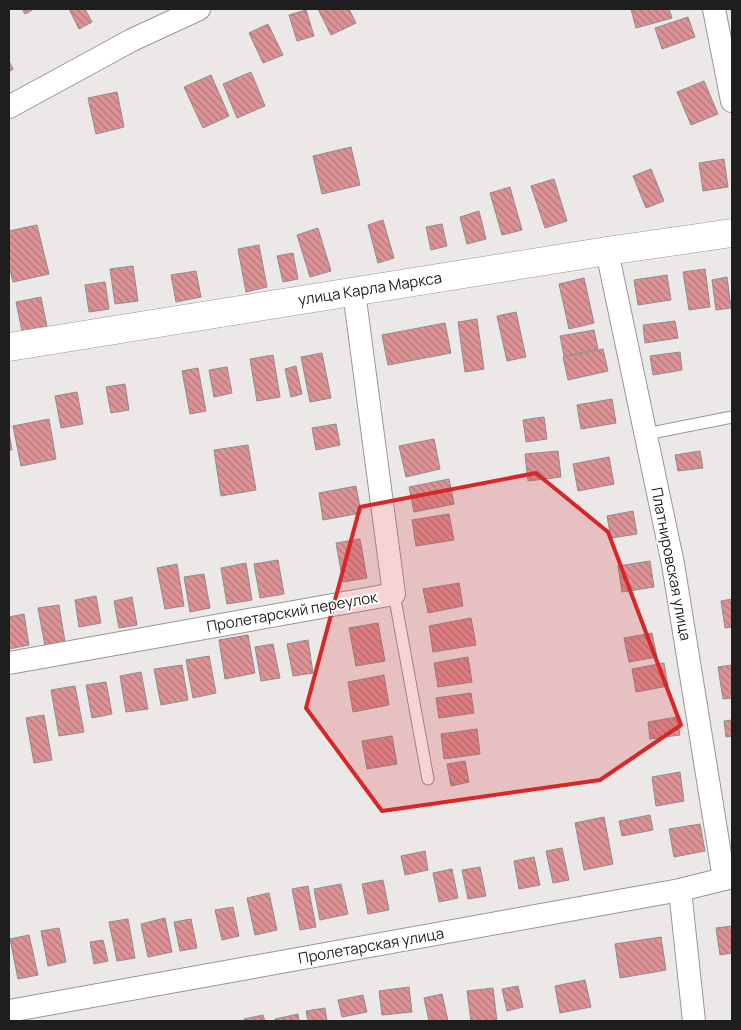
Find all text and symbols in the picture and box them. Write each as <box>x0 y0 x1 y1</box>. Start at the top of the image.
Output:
street label: улица Карла Маркса <box>297 267 443 310</box>
street label: Платнировская улица <box>646 485 697 642</box>
street label: Пролетарский переулок <box>205 586 380 637</box>
street label: Пролетарская улица <box>296 922 445 969</box>

